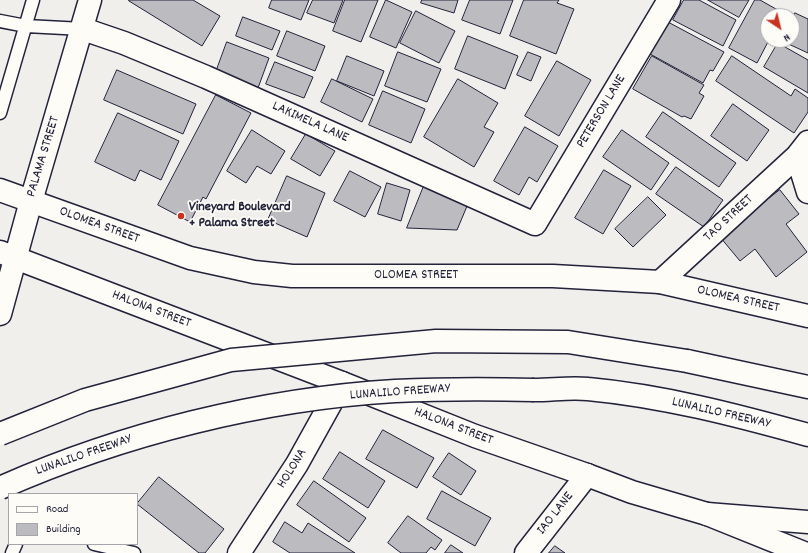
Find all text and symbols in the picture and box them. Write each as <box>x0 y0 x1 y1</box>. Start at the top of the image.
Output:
north arrow <box>760 8 800 48</box>
text: N <box>779 29 793 45</box>
street label: PETERSON LANE <box>574 72 630 152</box>
street label: LAKIMELA LANE <box>269 99 351 147</box>
street label: PALAMA STREET <box>24 115 64 199</box>
street label: TAO STREET <box>701 192 757 246</box>
place label: Vineyard Boulevard + Palama Street <box>189 200 291 232</box>
street label: OLOMEA STREET <box>57 204 141 248</box>
marker: Vineyard Boulevard + Palama Street <box>176 211 186 221</box>
street label: OLOMEA STREET <box>374 268 458 284</box>
street label: OLOMEA STREET <box>695 282 781 318</box>
street label: HALONA STREET <box>109 287 193 333</box>
street label: LUNALILO FREEWAY <box>349 381 451 405</box>
street label: LUNALILO FREEWAY <box>670 394 772 434</box>
street label: HALONA STREET <box>411 404 495 450</box>
street label: LUNALILO FREEWAY <box>34 432 134 480</box>
street label: HOLONA <box>274 446 312 492</box>
street label: IAO LANE <box>534 489 578 539</box>
legend <box>8 493 138 545</box>
text: Road <box>46 501 68 518</box>
text: Building <box>46 521 81 538</box>

